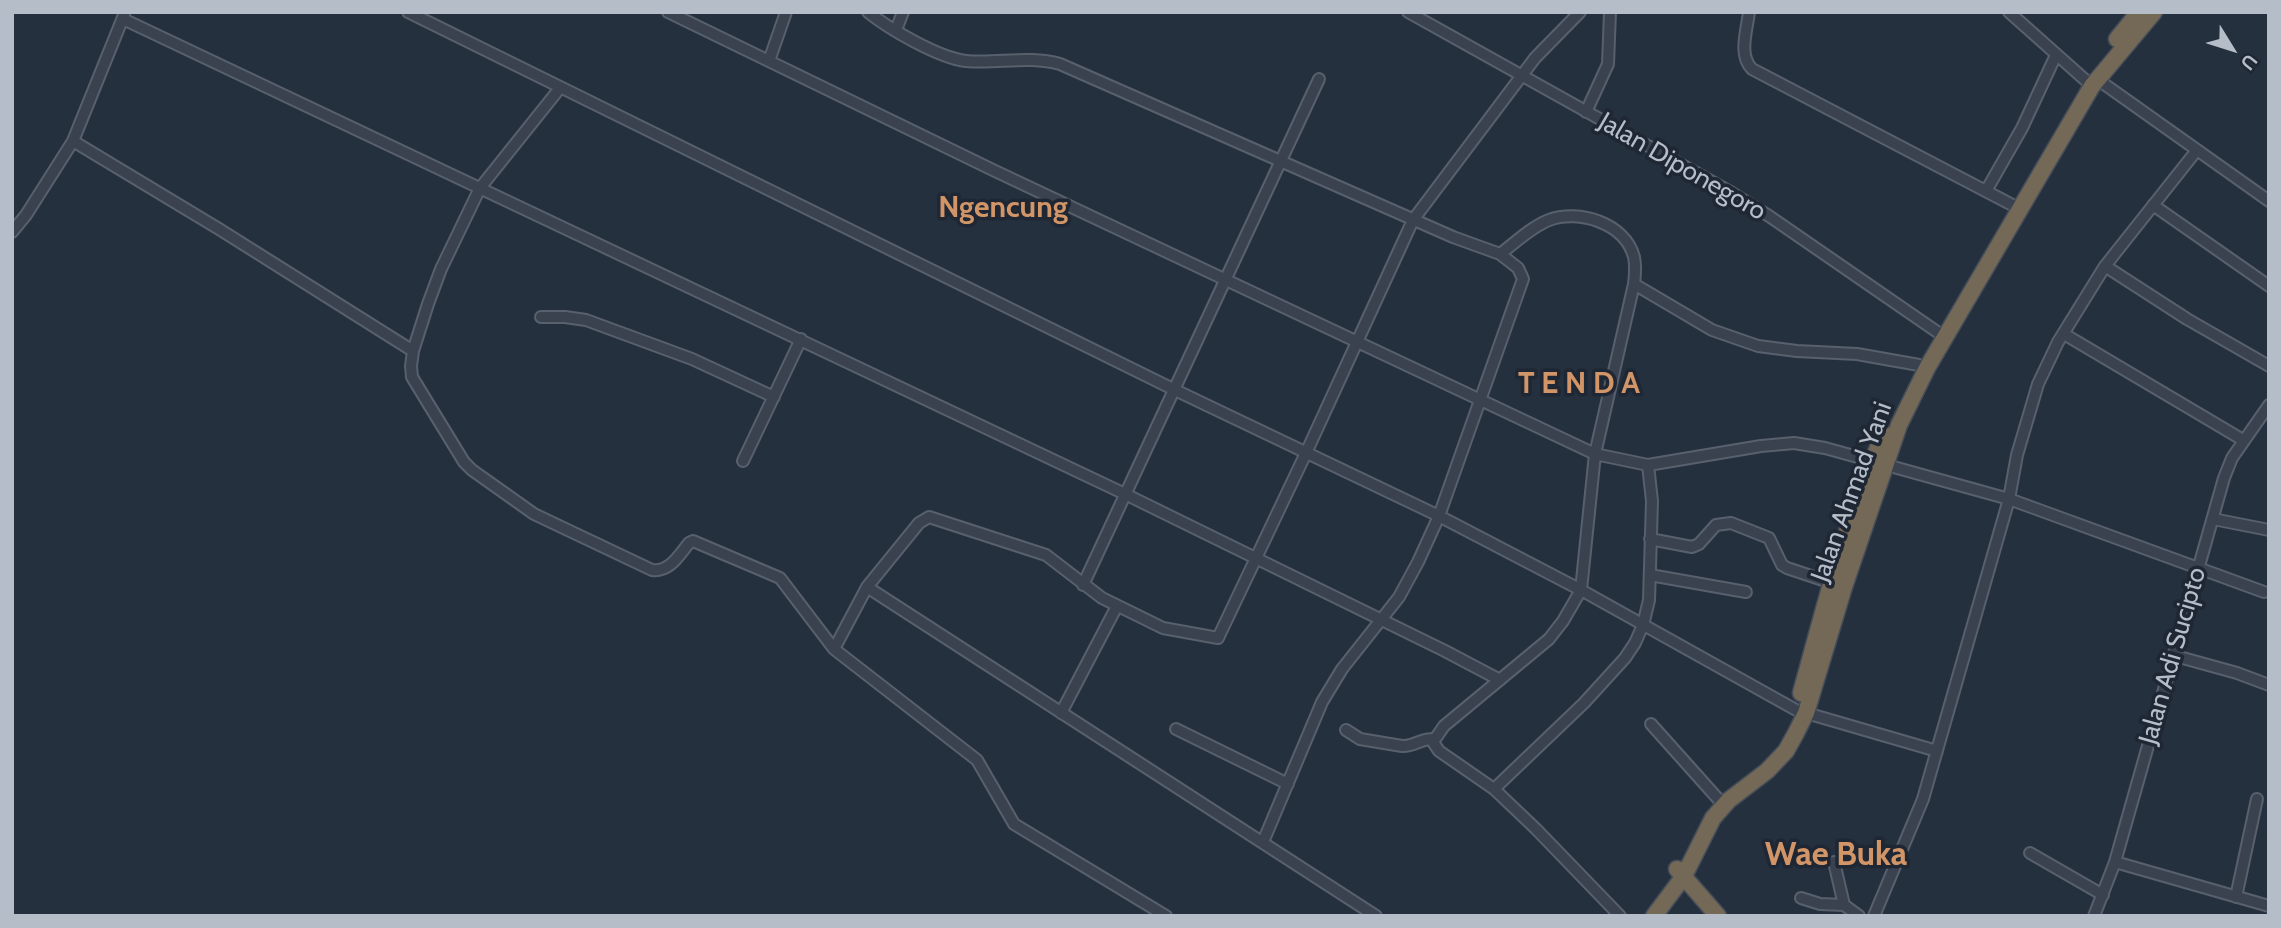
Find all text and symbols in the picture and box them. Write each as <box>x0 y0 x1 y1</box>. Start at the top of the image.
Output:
north arrow <box>2197 14 2267 84</box>
text: U <box>2236 50 2262 75</box>
street label: Jalan Diponegoro <box>1593 106 1771 228</box>
district label: Ngencung <box>938 190 1068 226</box>
district label: T E N D A <box>1518 366 1640 402</box>
street label: Jalan Ahmad Yani <box>1805 398 1899 586</box>
street label: Jalan Adi Sucipto <box>2133 564 2213 748</box>
district label: Wae Buka <box>1765 835 1907 875</box>

